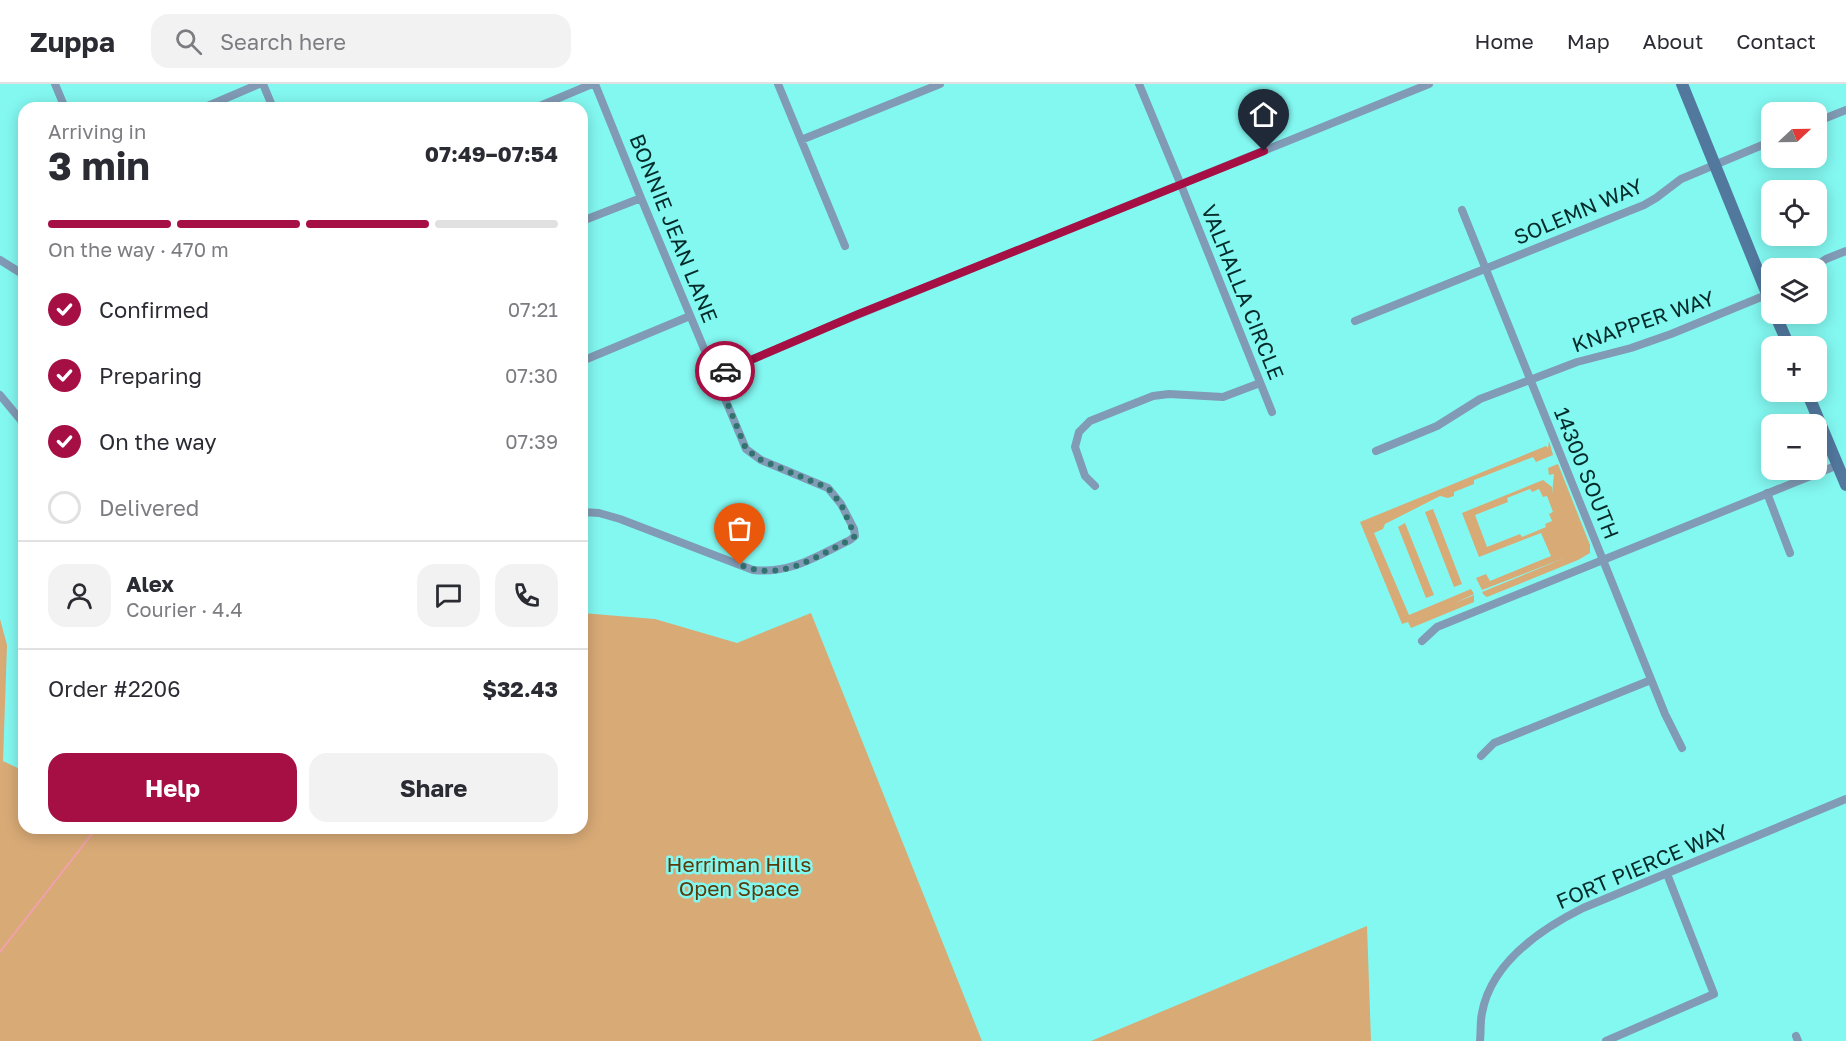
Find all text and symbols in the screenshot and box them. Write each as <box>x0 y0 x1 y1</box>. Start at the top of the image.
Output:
search box <box>151 14 571 68</box>
text: Zuppa <box>30 25 115 58</box>
icon: search <box>172 25 205 58</box>
text: Search here <box>220 28 346 55</box>
text: Home <box>1474 28 1534 54</box>
text: Map <box>1567 28 1610 54</box>
text: About <box>1643 28 1703 54</box>
text: Contact <box>1736 28 1816 54</box>
pin <box>1238 89 1289 151</box>
icon: home <box>1247 98 1280 131</box>
north arrow <box>1761 102 1827 168</box>
map controls <box>1761 102 1827 480</box>
text: Arriving in <box>48 119 146 143</box>
street label: BONNIE JEAN LANE <box>624 130 724 326</box>
text: 07:49–07:54 <box>425 140 558 167</box>
text: 3 min <box>48 142 150 189</box>
street label: SOLEMN WAY <box>1510 172 1647 250</box>
button: locate <box>1761 180 1827 246</box>
street label: VALHALLA CIRCLE <box>1196 201 1290 383</box>
text: On the way · 470 m <box>48 237 229 261</box>
button: layers <box>1761 258 1827 324</box>
street label: KNAPPER WAY <box>1568 284 1718 357</box>
icon: check <box>48 293 81 326</box>
text: Confirmed <box>99 296 209 323</box>
text: 07:21 <box>508 297 558 321</box>
button: + <box>1761 336 1827 402</box>
courier <box>695 341 755 401</box>
icon: car <box>709 355 742 388</box>
icon: check <box>48 359 81 392</box>
text: Preparing <box>99 362 202 389</box>
text: 07:30 <box>505 363 558 387</box>
street label: 14300 SOUTH <box>1549 403 1625 543</box>
button: − <box>1761 414 1827 480</box>
icon: check <box>48 425 81 458</box>
text: On the way <box>99 428 217 455</box>
text: 07:39 <box>505 429 558 453</box>
text: Delivered <box>99 494 199 521</box>
pin <box>714 503 765 565</box>
icon: bag <box>723 512 756 545</box>
button: person <box>48 564 111 627</box>
button: chat <box>417 564 480 627</box>
button: phone <box>495 564 558 627</box>
text: Alex <box>126 570 174 597</box>
text: Courier · 4.4 <box>126 597 243 621</box>
text: Order #2206 <box>48 675 180 702</box>
text: $32.43 <box>482 675 558 702</box>
button: Help <box>48 753 297 822</box>
button: Share <box>309 753 558 822</box>
street label: FORT PIERCE WAY <box>1552 818 1732 914</box>
park label: Herriman Hills Open Space <box>667 851 811 901</box>

